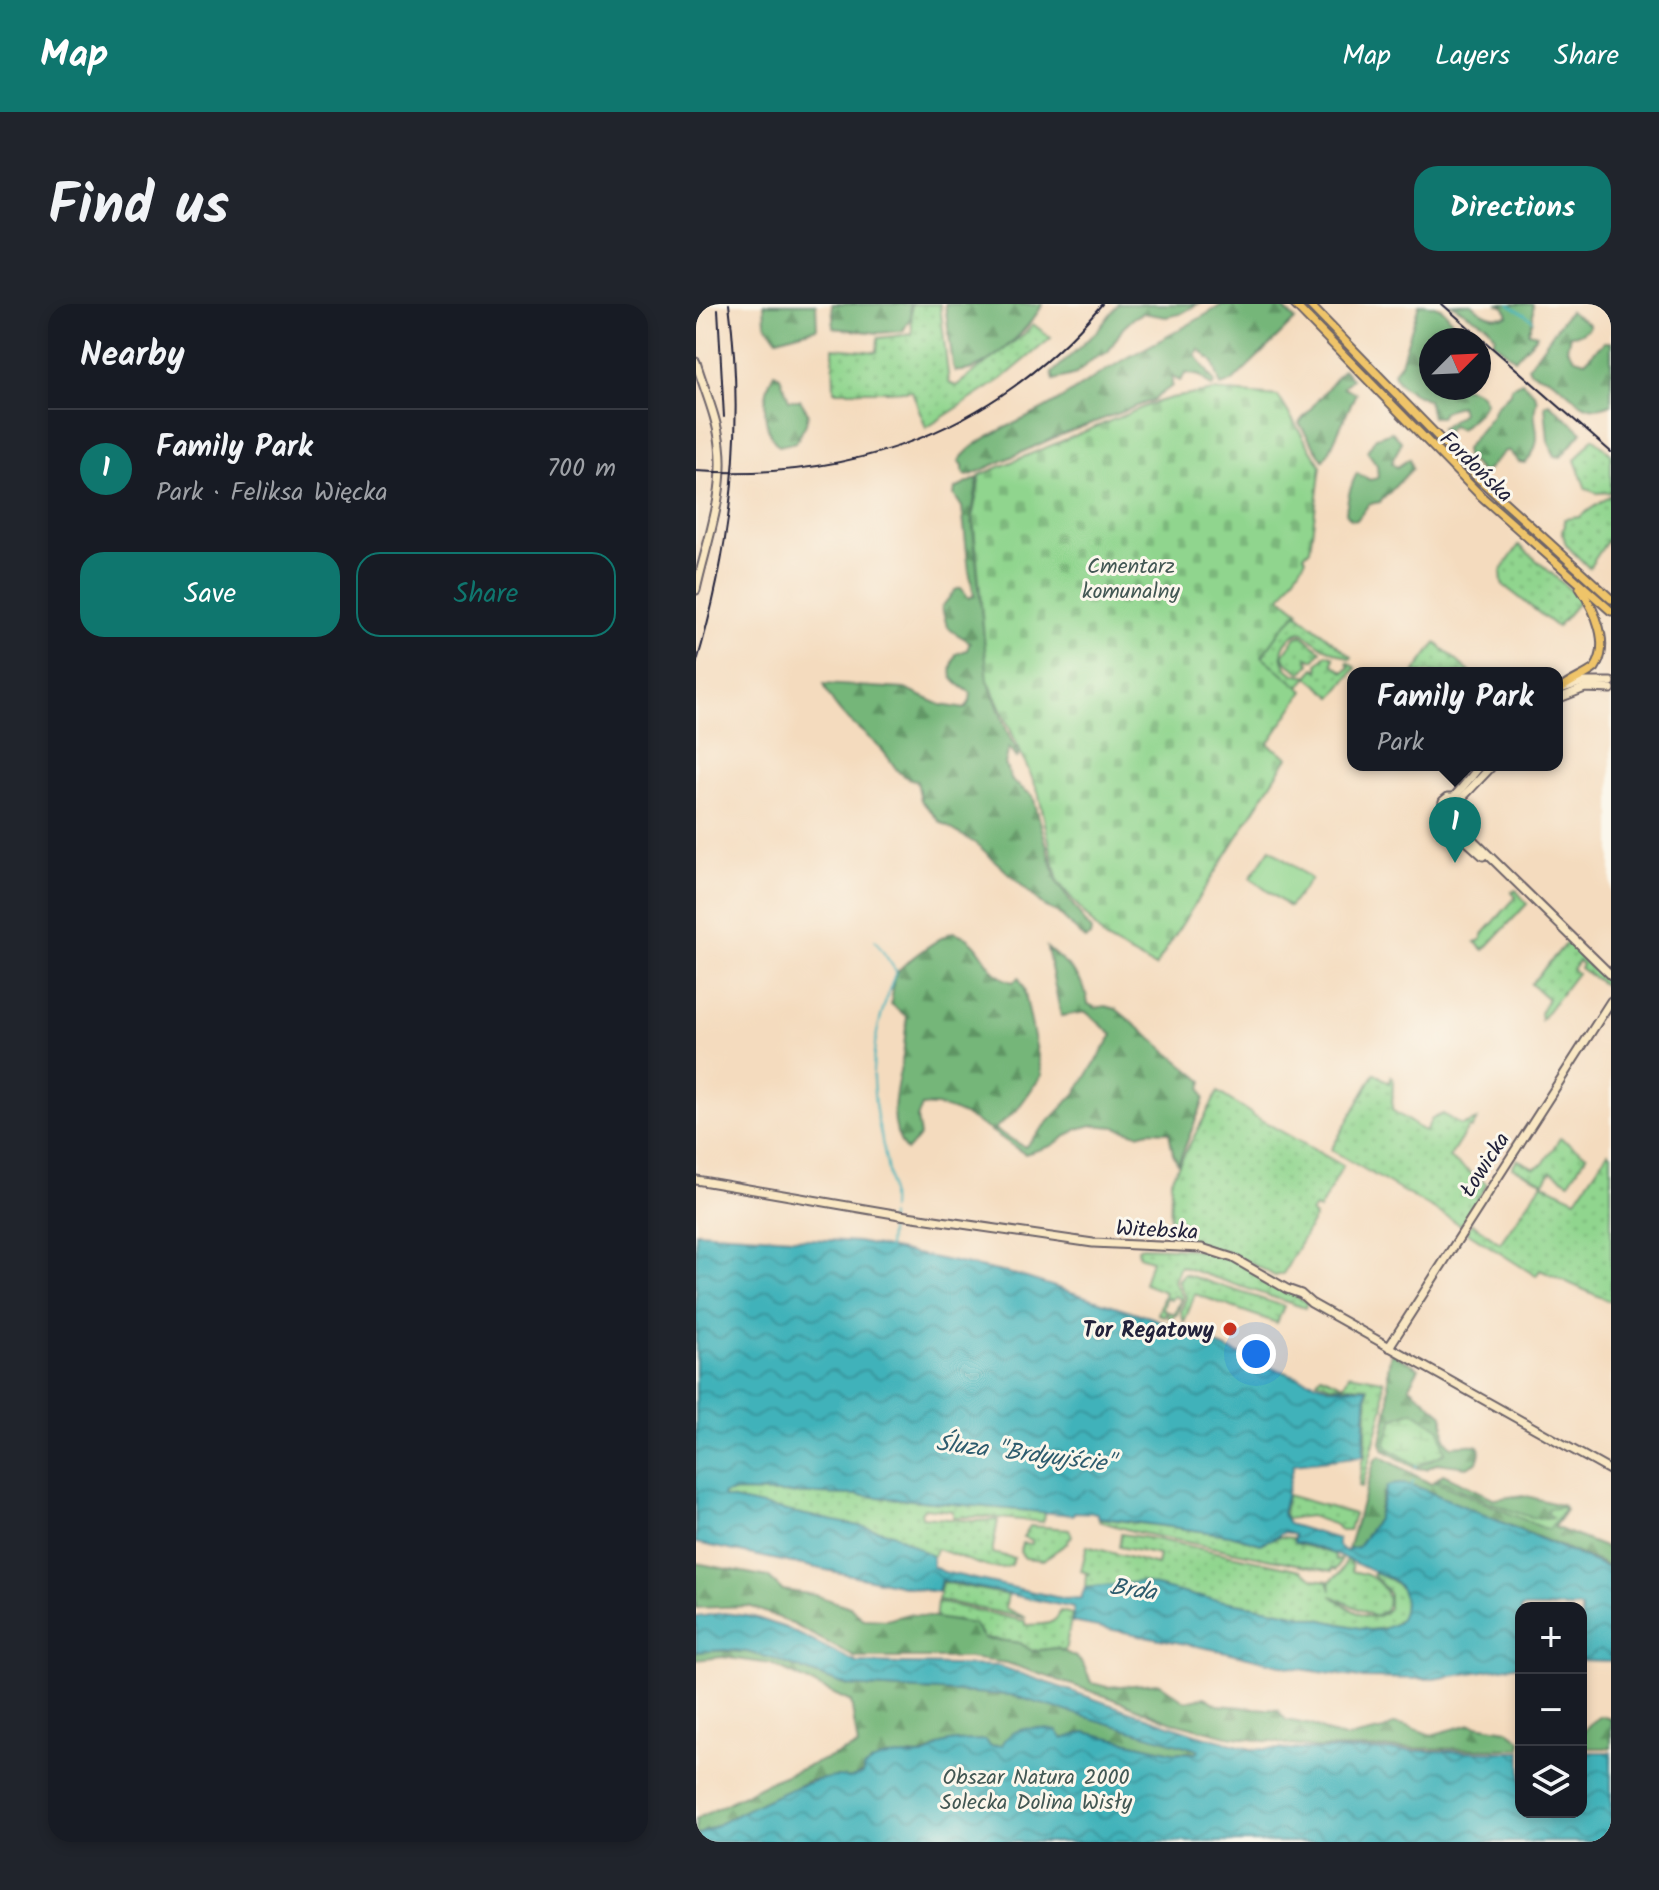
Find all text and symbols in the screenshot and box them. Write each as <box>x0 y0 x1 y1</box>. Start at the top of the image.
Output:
text: Map <box>40 26 109 86</box>
text: Map <box>1342 34 1391 79</box>
text: Layers <box>1435 34 1510 79</box>
text: Share <box>1554 34 1619 79</box>
text: Find us <box>48 163 229 253</box>
button: Directions <box>1414 166 1611 251</box>
north arrow <box>1419 328 1491 400</box>
text: Nearby <box>80 329 185 383</box>
street label: Fordońska <box>1430 423 1520 512</box>
text: Family Park <box>156 424 312 472</box>
text: 1 <box>102 448 110 490</box>
text: 700 m <box>547 448 616 490</box>
text: Park · Feliksa Więcka <box>156 472 388 514</box>
park label: Cmentarz komunalny <box>1082 550 1181 610</box>
button: Save <box>80 552 340 637</box>
button: Share <box>356 552 616 637</box>
popup <box>1347 667 1563 771</box>
text: Family Park <box>1377 674 1533 722</box>
text: Park <box>1377 722 1424 764</box>
pin: 1 <box>1429 797 1481 863</box>
street label: Łowicka <box>1452 1126 1520 1205</box>
street label: Witebska <box>1115 1212 1199 1251</box>
place label: Tor Regatowy <box>1083 1314 1215 1349</box>
marker: Tor Regatowy <box>1221 1320 1239 1338</box>
your location <box>1236 1334 1276 1374</box>
water label: Śluza "Brdyujście" <box>934 1424 1121 1485</box>
water label: Brda <box>1107 1568 1160 1613</box>
map controls <box>1515 1602 1587 1818</box>
button: + <box>1515 1602 1587 1674</box>
button: − <box>1515 1674 1587 1746</box>
button: layers <box>1515 1746 1587 1818</box>
park label: Obszar Natura 2000 Solecka Dolina Wisły <box>940 1761 1133 1821</box>

